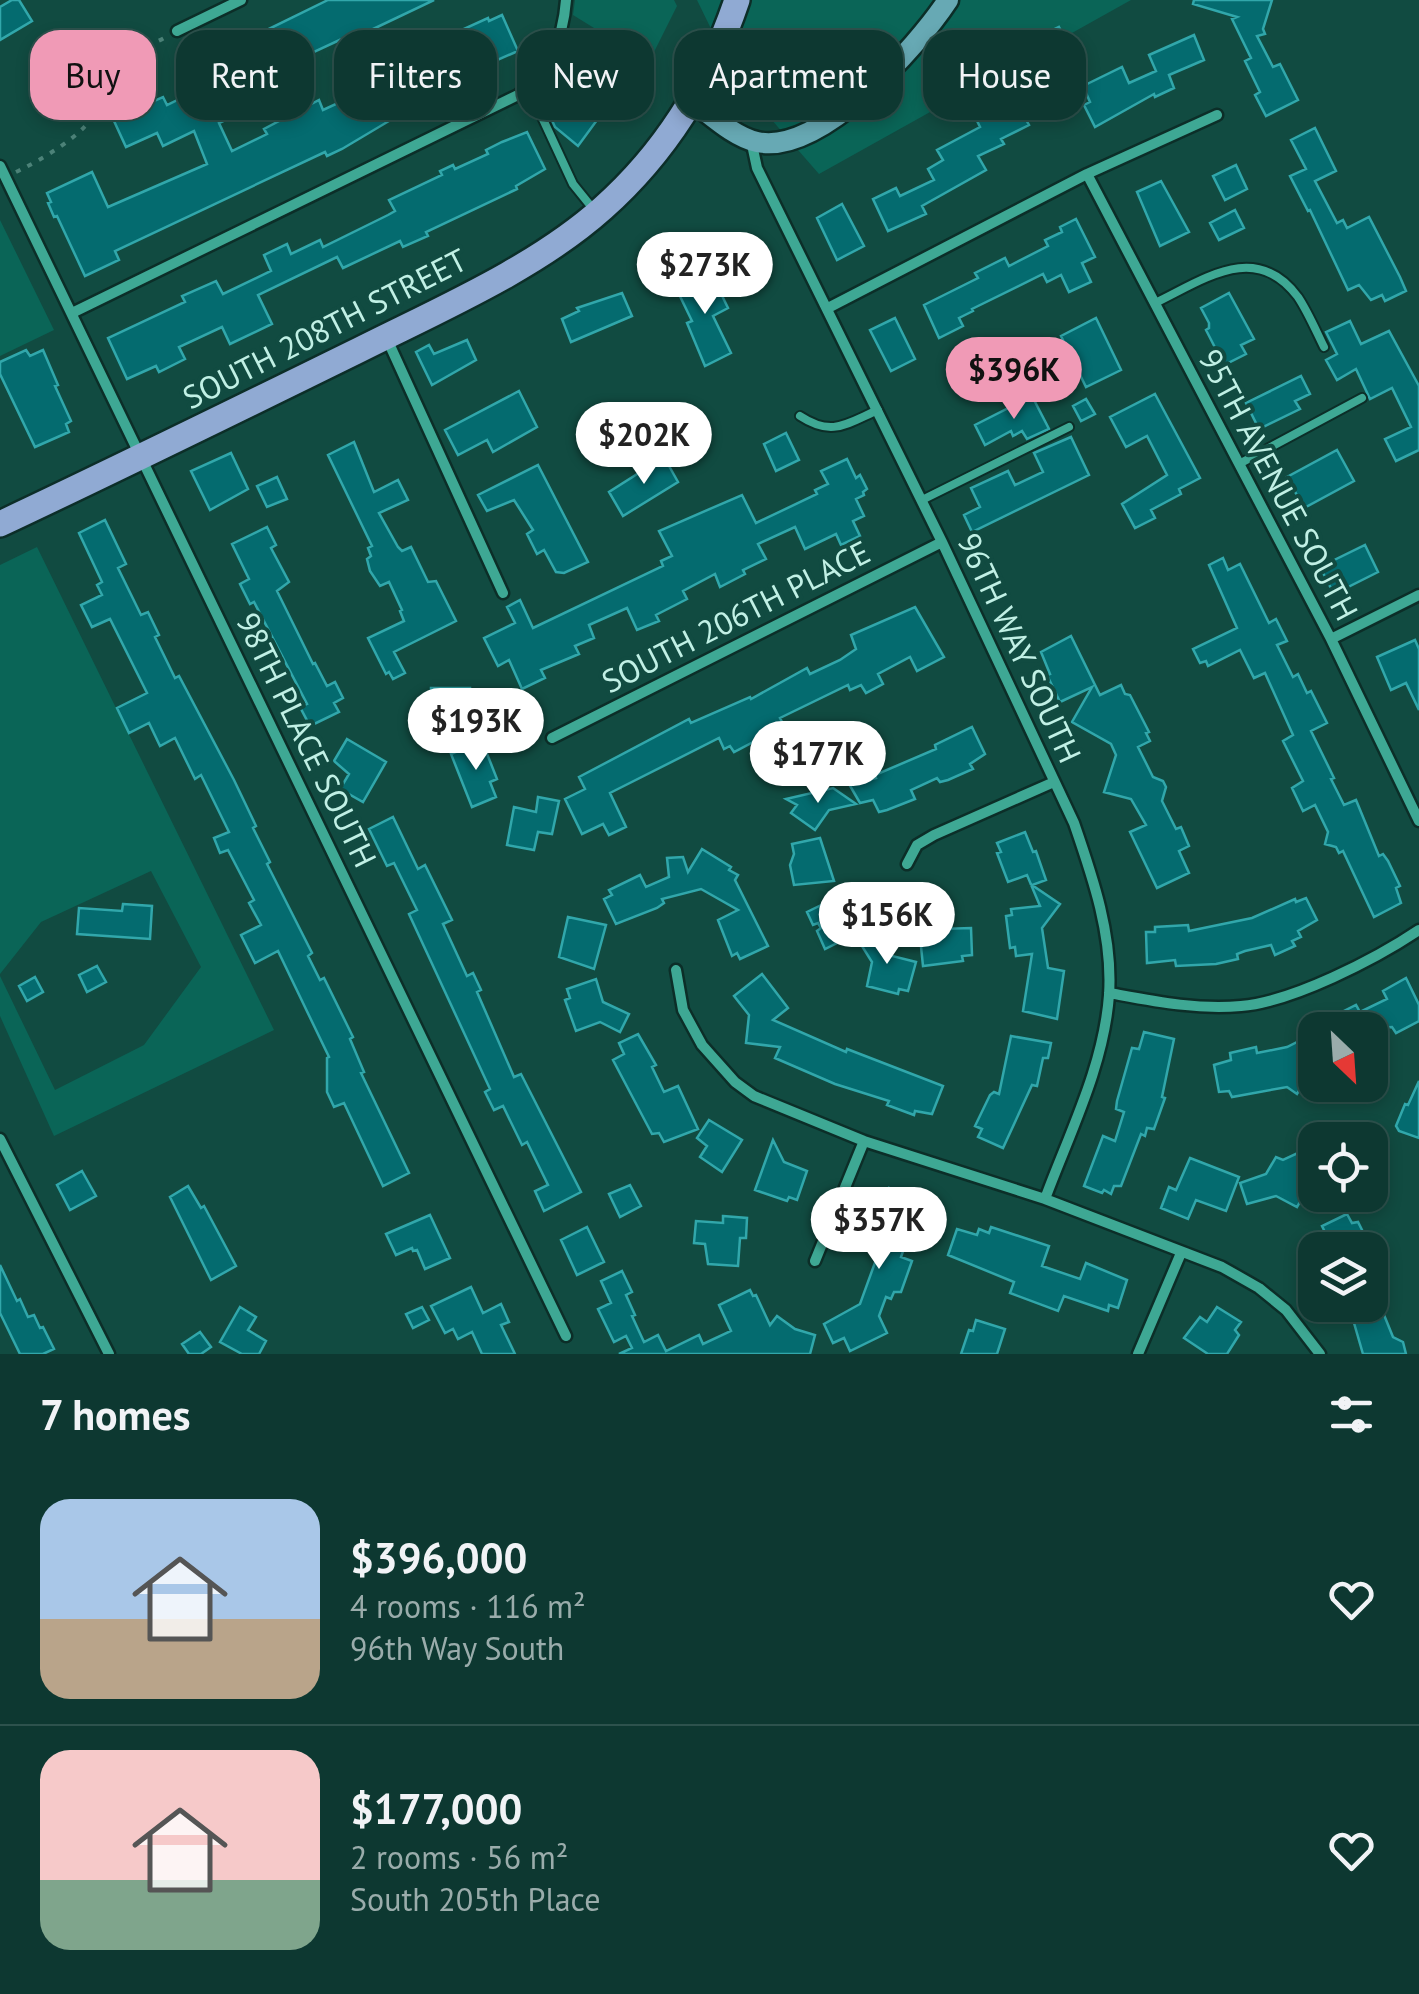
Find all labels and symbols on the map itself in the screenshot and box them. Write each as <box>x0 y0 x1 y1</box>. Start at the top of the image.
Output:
pin: $273K <box>635 232 775 317</box>
street label: SOUTH 208TH STREET <box>175 238 474 418</box>
pin: $396K <box>944 337 1084 422</box>
street label: 95TH AVENUE SOUTH <box>1190 342 1368 627</box>
pin: $202K <box>574 402 714 487</box>
street label: 96TH WAY SOUTH <box>948 526 1092 769</box>
street label: SOUTH 206TH PLACE <box>594 530 877 702</box>
street label: 98TH PLACE SOUTH <box>227 605 387 874</box>
pin: $193K <box>406 688 546 773</box>
pin: $177K <box>748 721 888 806</box>
pin: $156K <box>817 882 957 967</box>
north arrow <box>1298 1012 1388 1102</box>
pin: $357K <box>809 1187 949 1272</box>

